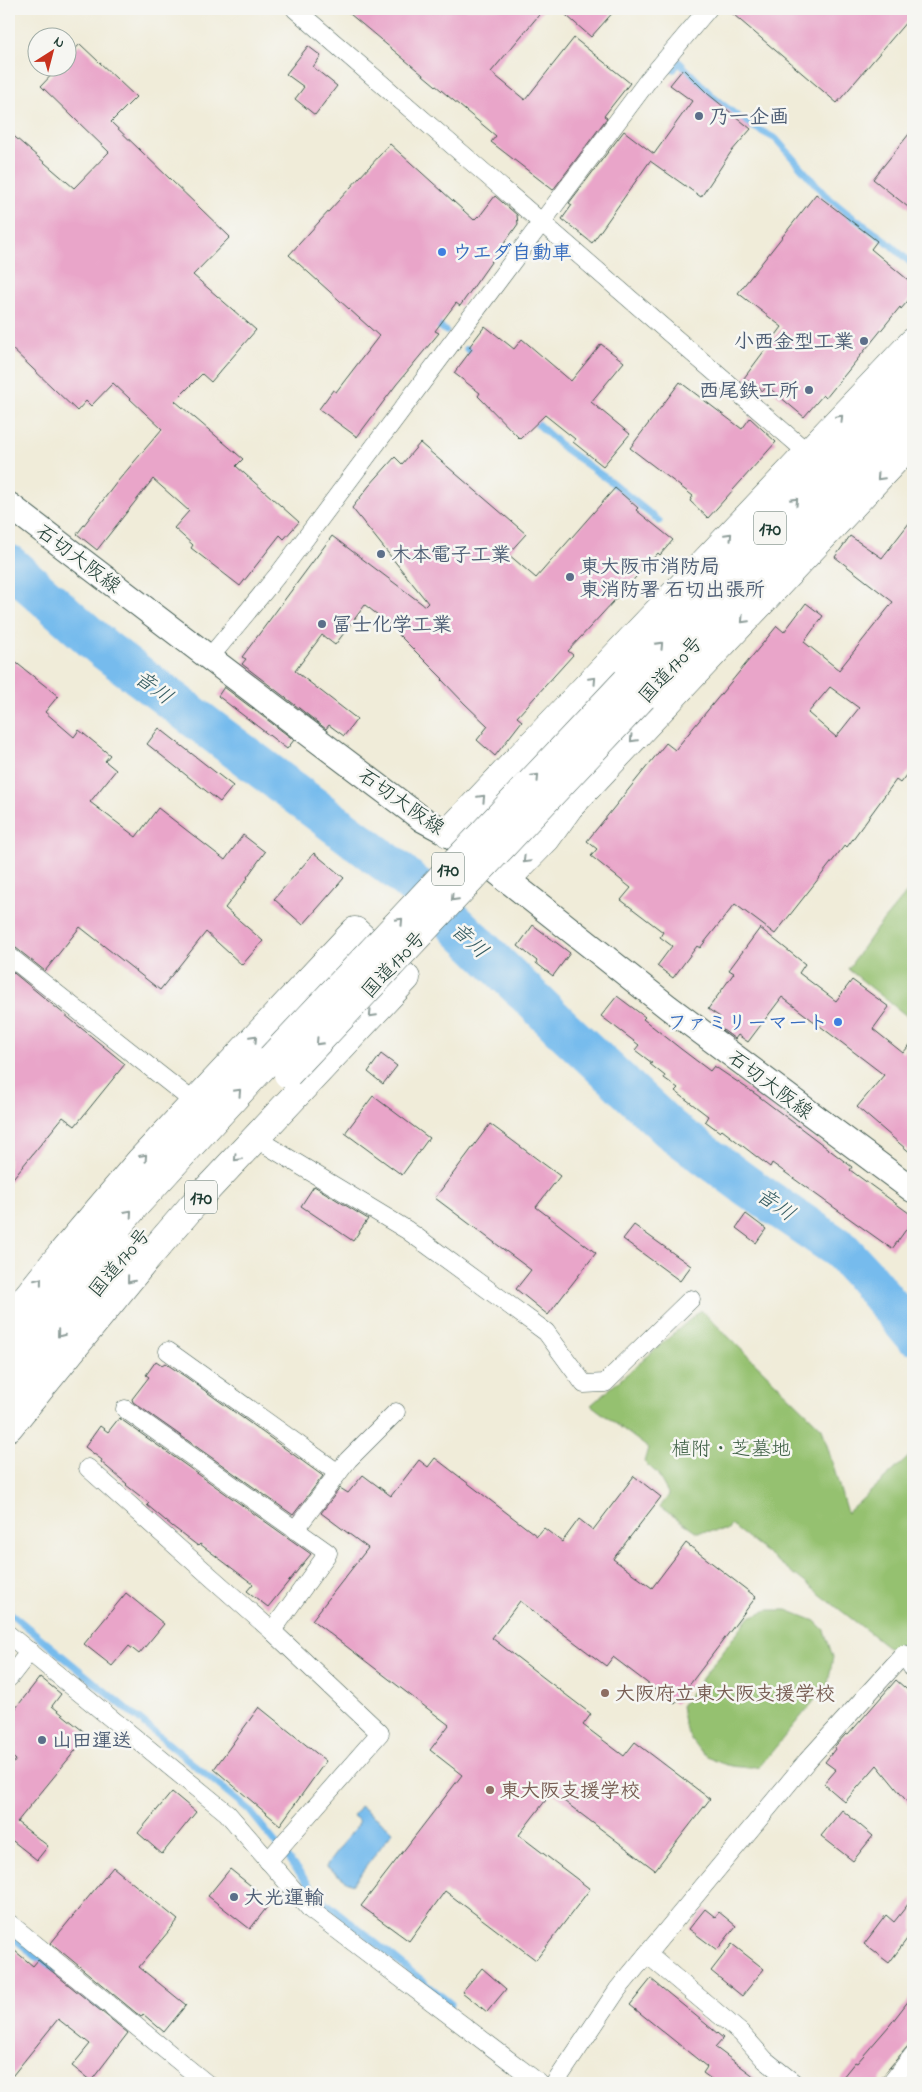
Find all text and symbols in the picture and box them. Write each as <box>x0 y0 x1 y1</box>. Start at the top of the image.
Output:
north arrow <box>28 28 78 78</box>
text: N <box>49 31 69 54</box>
place label: 乃一企画 <box>709 104 789 133</box>
marker: 乃一企画 <box>693 110 705 122</box>
place label: ウエダ自動車 <box>452 240 572 269</box>
marker: ウエダ自動車 <box>436 246 448 258</box>
place label: 小西金型工業 <box>734 329 854 358</box>
marker: 小西金型工業 <box>858 335 870 347</box>
place label: 西尾鉄工所 <box>699 378 799 407</box>
marker: 西尾鉄工所 <box>803 384 815 396</box>
one-way arrow <box>834 415 843 424</box>
one-way arrow <box>877 471 886 480</box>
one-way arrow <box>789 498 798 507</box>
road number: 170 <box>754 512 786 544</box>
street label: 石切大阪線 <box>29 518 126 602</box>
one-way arrow <box>723 533 732 542</box>
place label: 木本電子工業 <box>391 542 511 571</box>
marker: 木本電子工業 <box>375 548 387 560</box>
place label: 東大阪市消防局 東消防署 石切出張所 <box>580 554 765 606</box>
marker: 東大阪市消防局 東消防署 石切出張所 <box>564 571 576 583</box>
place label: 冨士化学工業 <box>332 612 452 641</box>
one-way arrow <box>741 614 750 623</box>
marker: 冨士化学工業 <box>316 618 328 630</box>
street label: 国道170号 <box>633 630 711 711</box>
one-way arrow <box>654 642 663 651</box>
water label: 音川 <box>127 664 179 713</box>
one-way arrow <box>587 677 596 686</box>
one-way arrow <box>630 733 639 742</box>
street label: 石切大阪線 <box>351 762 450 844</box>
one-way arrow <box>530 774 539 783</box>
one-way arrow <box>476 795 485 804</box>
road number: 170 <box>432 852 464 886</box>
one-way arrow <box>523 854 532 863</box>
one-way arrow <box>451 893 460 902</box>
water label: 音川 <box>443 916 494 967</box>
one-way arrow <box>394 917 403 926</box>
street label: 国道170号 <box>356 925 434 1006</box>
one-way arrow <box>369 1008 378 1017</box>
place label: ファミリーマート <box>667 1010 828 1039</box>
marker: ファミリーマート <box>832 1016 844 1028</box>
one-way arrow <box>248 1035 257 1044</box>
one-way arrow <box>316 1037 325 1046</box>
street label: 石切大阪線 <box>721 1044 818 1128</box>
one-way arrow <box>232 1089 241 1098</box>
one-way arrow <box>234 1152 243 1161</box>
one-way arrow <box>138 1154 147 1163</box>
road number: 170 <box>185 1180 217 1214</box>
water label: 音川 <box>749 1181 801 1230</box>
one-way arrow <box>123 1210 132 1219</box>
street label: 国道170号 <box>83 1222 159 1305</box>
one-way arrow <box>126 1274 135 1283</box>
one-way arrow <box>34 1278 43 1287</box>
one-way arrow <box>57 1328 65 1337</box>
park label: 植附・芝墓地 <box>671 1436 791 1465</box>
place label: 大阪府立東大阪支援学校 <box>615 1681 835 1710</box>
marker: 大阪府立東大阪支援学校 <box>599 1687 611 1699</box>
place label: 山田運送 <box>52 1728 132 1757</box>
marker: 山田運送 <box>36 1734 48 1746</box>
place label: 東大阪支援学校 <box>500 1778 640 1807</box>
marker: 東大阪支援学校 <box>484 1784 496 1796</box>
place label: 大光運輸 <box>244 1885 324 1914</box>
marker: 大光運輸 <box>228 1891 240 1903</box>

